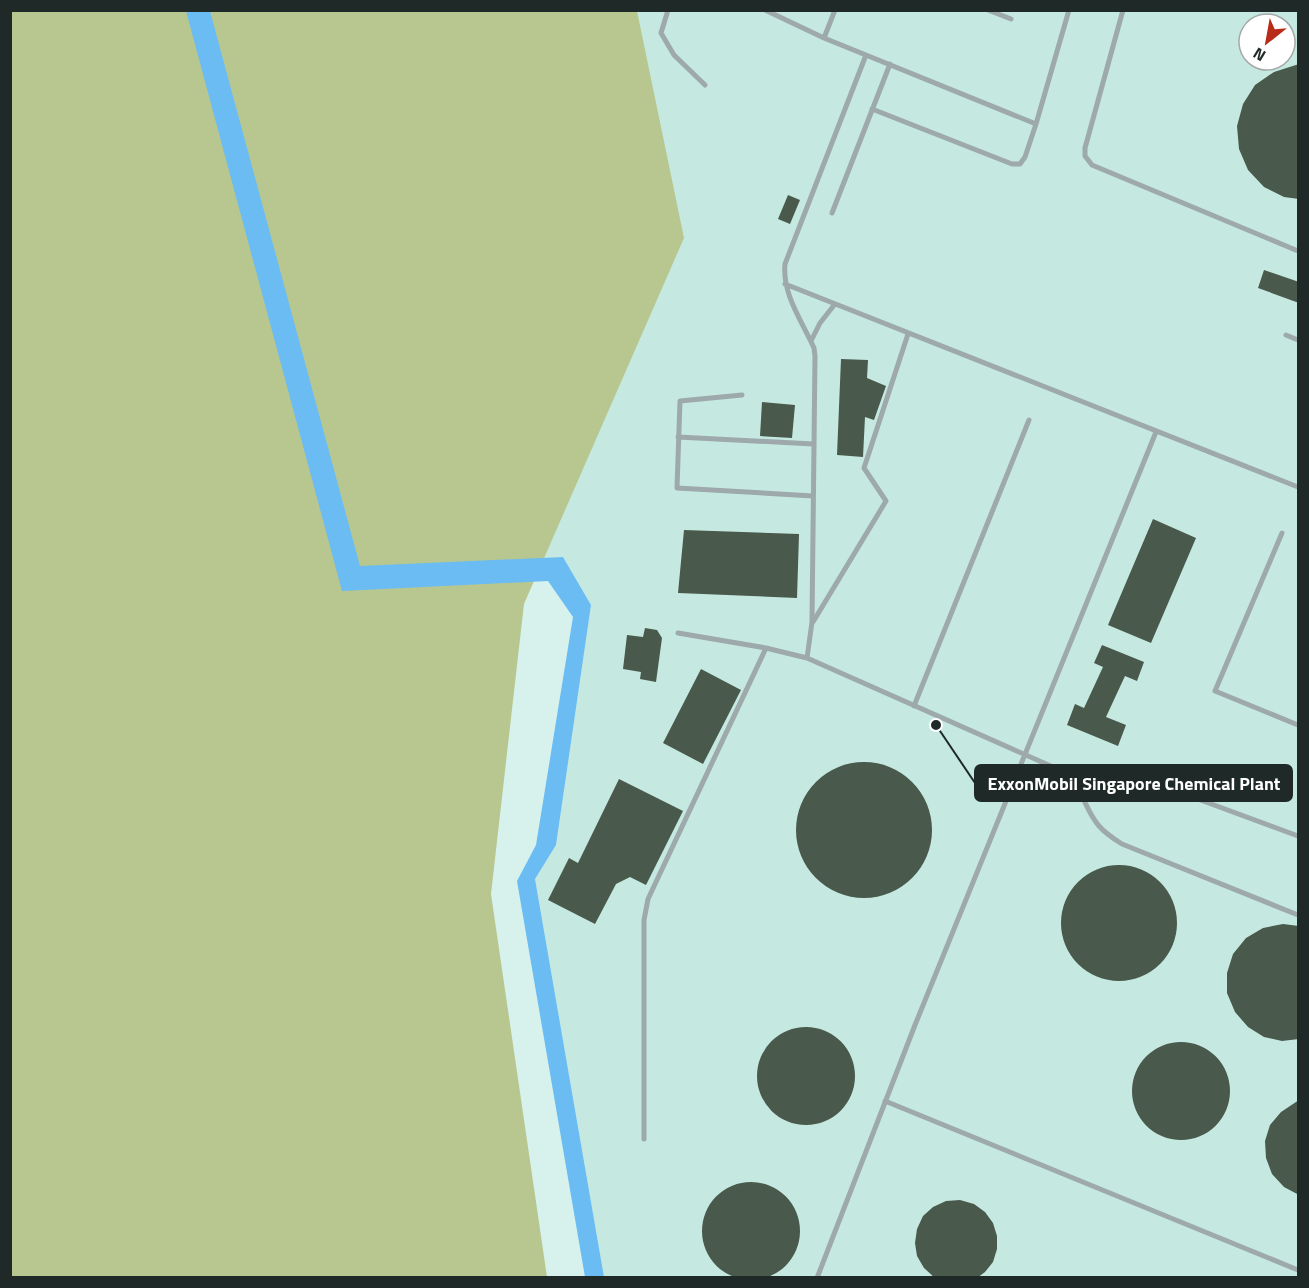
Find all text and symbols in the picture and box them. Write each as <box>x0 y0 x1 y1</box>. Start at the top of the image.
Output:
north arrow <box>1237 12 1297 72</box>
text: N <box>1248 42 1270 68</box>
callout: ExxonMobil Singapore Chemical Plant <box>975 765 1292 801</box>
text: ExxonMobil Singapore Chemical Plant <box>988 770 1281 797</box>

